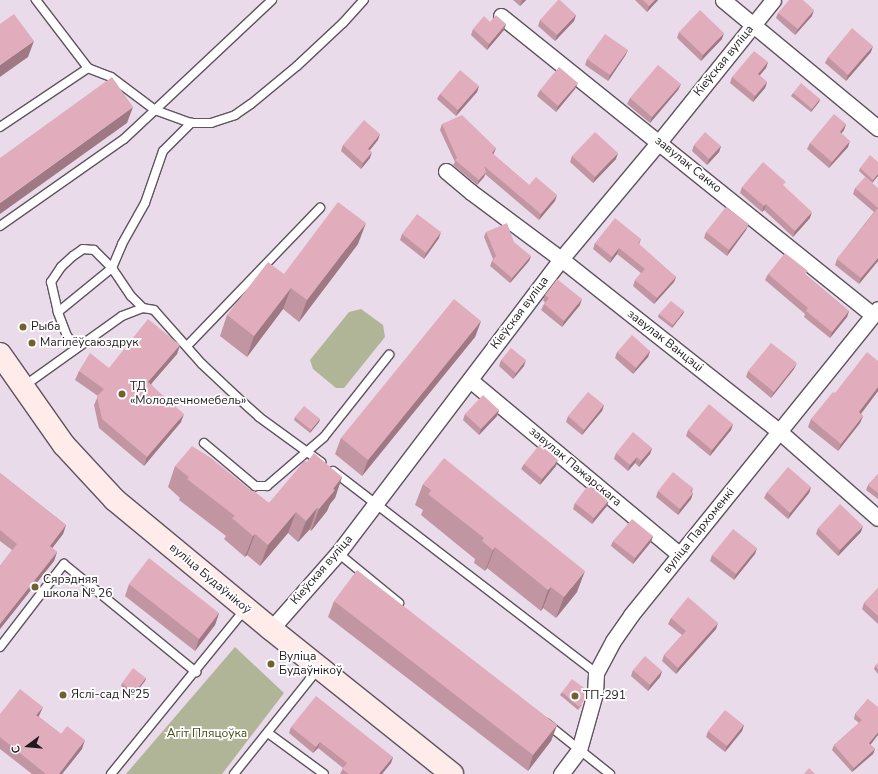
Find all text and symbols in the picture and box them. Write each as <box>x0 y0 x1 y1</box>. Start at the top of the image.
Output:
street label: Кіеўская вуліца <box>691 23 757 99</box>
street label: завулак Сакко <box>652 134 724 196</box>
street label: Кіеўская вуліца <box>488 274 552 352</box>
street label: завулак Ванцэці <box>624 307 706 375</box>
place label: Рыба <box>31 320 60 334</box>
marker: Рыба <box>18 322 28 332</box>
place label: Магілёўсаюздрук <box>40 336 139 350</box>
marker: Магілёўсаюздрук <box>27 338 37 348</box>
place label: ТД «Молодечномебель» <box>130 380 246 408</box>
marker: ТД «Молодечномебель» <box>117 389 127 399</box>
street label: завулак Пажарскага <box>526 424 624 510</box>
street label: вуліца Пархоменкі <box>660 486 738 576</box>
street label: Кіеўская вуліца <box>288 532 356 608</box>
street label: вуліца Будаўнікоў <box>166 541 254 617</box>
place label: Сярэдняя школа № 26 <box>43 573 112 601</box>
marker: Сярэдняя школа № 26 <box>30 582 40 592</box>
place label: Вуліца Будаўнікоў <box>279 650 342 678</box>
marker: Вуліца Будаўнікоў <box>266 659 276 669</box>
place label: Яслі-сад №25 <box>71 688 149 702</box>
place label: ТП-291 <box>583 689 626 703</box>
marker: Яслі-сад №25 <box>58 690 68 700</box>
marker: ТП-291 <box>570 691 580 701</box>
north arrow <box>8 726 48 766</box>
park label: Агіт Пляцоўка <box>167 727 247 741</box>
text: С <box>8 744 24 755</box>

